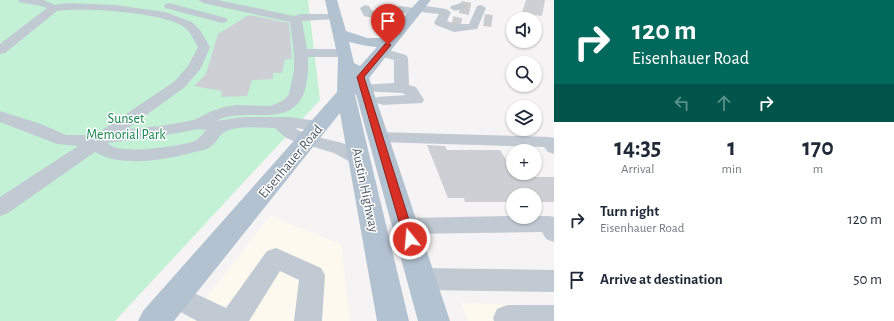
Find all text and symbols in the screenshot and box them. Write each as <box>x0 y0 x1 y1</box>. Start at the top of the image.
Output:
pin <box>371 4 405 45</box>
icon: arrive <box>377 10 399 32</box>
map controls <box>506 12 542 224</box>
button: sound <box>506 12 542 48</box>
icon: right <box>566 16 618 68</box>
text: 120 m <box>632 17 697 45</box>
text: Eisenhauer Road <box>632 50 749 68</box>
button: search <box>506 56 542 92</box>
icon: left <box>671 92 693 114</box>
icon: ahead <box>713 92 735 114</box>
icon: right <box>755 92 777 114</box>
button: layers <box>506 100 542 136</box>
park label: Sunset Memorial Park <box>86 112 166 142</box>
street label: Eisenhauer Road <box>256 122 325 201</box>
text: 14:35 <box>614 136 661 160</box>
text: 1 <box>727 136 736 160</box>
text: 170 <box>802 136 834 160</box>
button: + <box>506 144 542 180</box>
street label: Austin Highway <box>349 147 381 234</box>
text: Arrival <box>621 163 654 176</box>
text: min <box>722 163 742 176</box>
text: m <box>813 163 823 176</box>
button: − <box>506 188 542 224</box>
text: Turn right <box>600 204 659 219</box>
icon: right <box>566 209 588 231</box>
text: 120 m <box>848 212 882 227</box>
position arrow <box>389 218 431 260</box>
text: Eisenhauer Road <box>600 222 685 235</box>
icon: arrive <box>566 269 588 291</box>
text: Arrive at destination <box>600 272 723 287</box>
text: 50 m <box>853 272 882 287</box>

